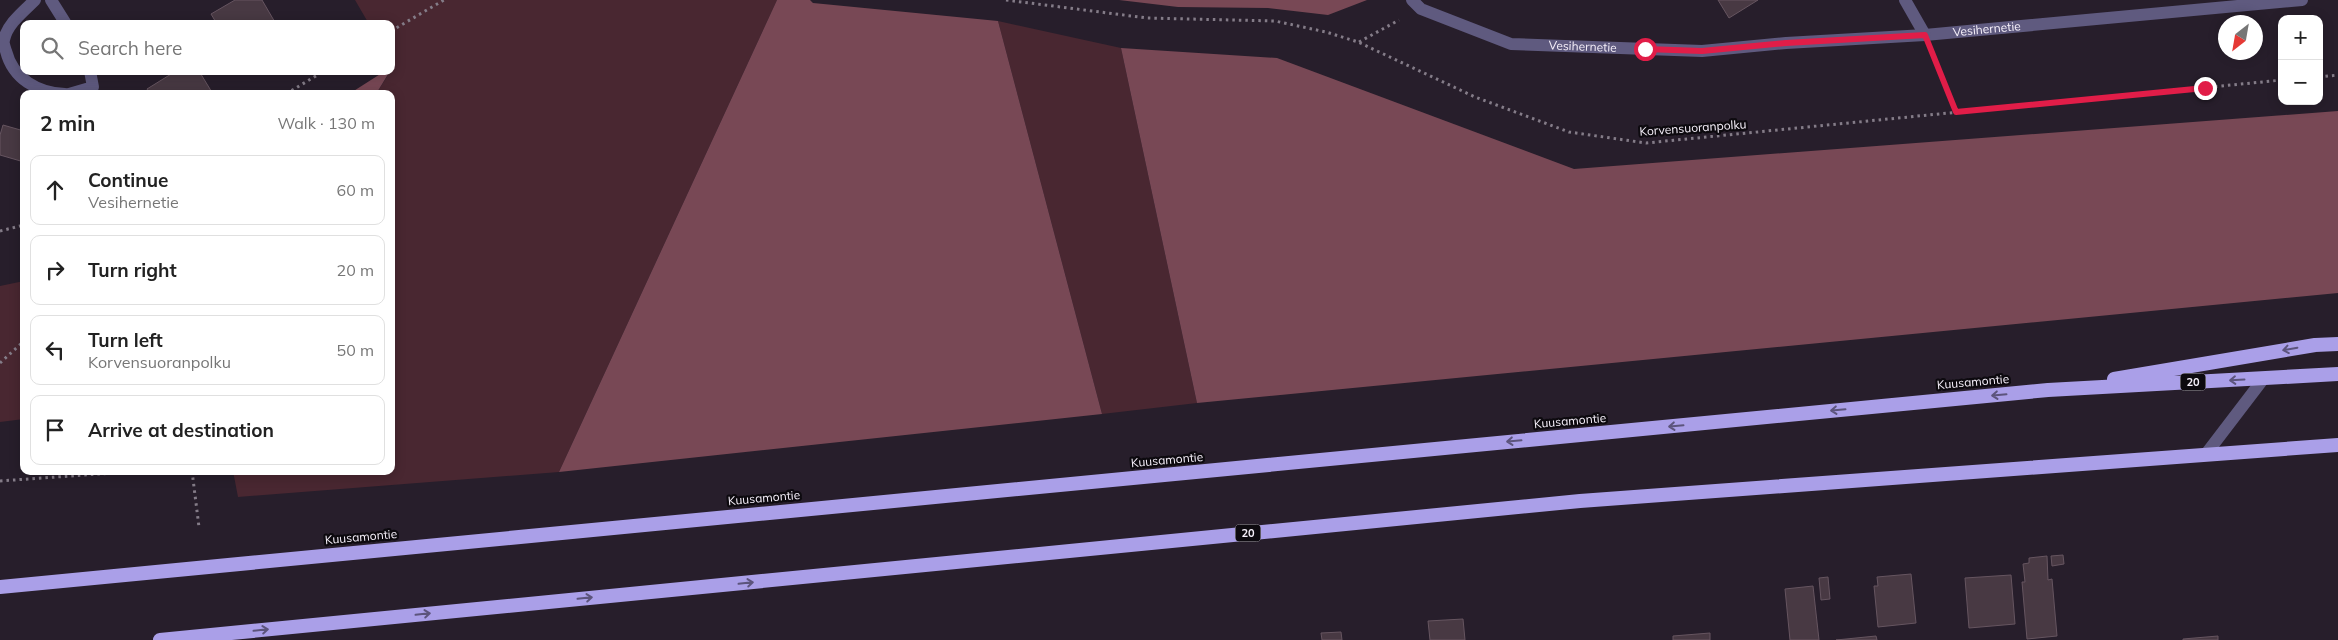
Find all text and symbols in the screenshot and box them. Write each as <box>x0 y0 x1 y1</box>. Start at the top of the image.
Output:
north arrow <box>2218 15 2263 60</box>
map controls <box>2278 15 2323 105</box>
button: + <box>2278 15 2323 60</box>
street label: Vesihernetie <box>1952 18 2021 39</box>
search box <box>20 20 395 75</box>
icon: search <box>38 34 66 62</box>
text: Search here <box>78 36 182 60</box>
street label: Vesihernetie <box>1548 37 1617 55</box>
route start <box>1634 38 1657 61</box>
button: − <box>2278 60 2323 105</box>
route end <box>2194 77 2217 100</box>
text: 2 min <box>40 110 95 136</box>
text: Walk · 130 m <box>277 113 375 133</box>
street label: Korvensuoranpolku <box>1639 116 1747 139</box>
text: Continue <box>88 168 168 192</box>
icon: ahead <box>41 176 69 204</box>
text: 60 m <box>337 180 374 200</box>
text: Vesihernetie <box>88 192 179 212</box>
icon: right <box>41 256 69 284</box>
text: Turn right <box>88 258 177 282</box>
text: 20 m <box>337 260 374 280</box>
text: Turn left <box>88 328 163 352</box>
icon: left <box>41 336 69 364</box>
text: 50 m <box>337 340 374 360</box>
one-way arrow <box>2282 344 2298 354</box>
text: Korvensuoranpolku <box>88 352 231 372</box>
street label: Kuusamontie <box>1936 371 2010 392</box>
road number: 20 <box>2180 374 2206 391</box>
one-way arrow <box>2229 375 2245 384</box>
one-way arrow <box>1992 390 2008 400</box>
one-way arrow <box>1830 405 1846 415</box>
street label: Kuusamontie <box>1533 410 1607 431</box>
icon: arrive <box>41 416 69 444</box>
text: Arrive at destination <box>88 418 274 442</box>
one-way arrow <box>1668 421 1684 431</box>
one-way arrow <box>1506 437 1522 446</box>
street label: Kuusamontie <box>1130 449 1204 470</box>
street label: Kuusamontie <box>727 487 801 508</box>
road number: 20 <box>1236 524 1260 542</box>
street label: Kuusamontie <box>324 526 398 547</box>
one-way arrow <box>738 578 754 587</box>
one-way arrow <box>576 594 592 603</box>
one-way arrow <box>415 609 431 619</box>
one-way arrow <box>253 625 269 635</box>

